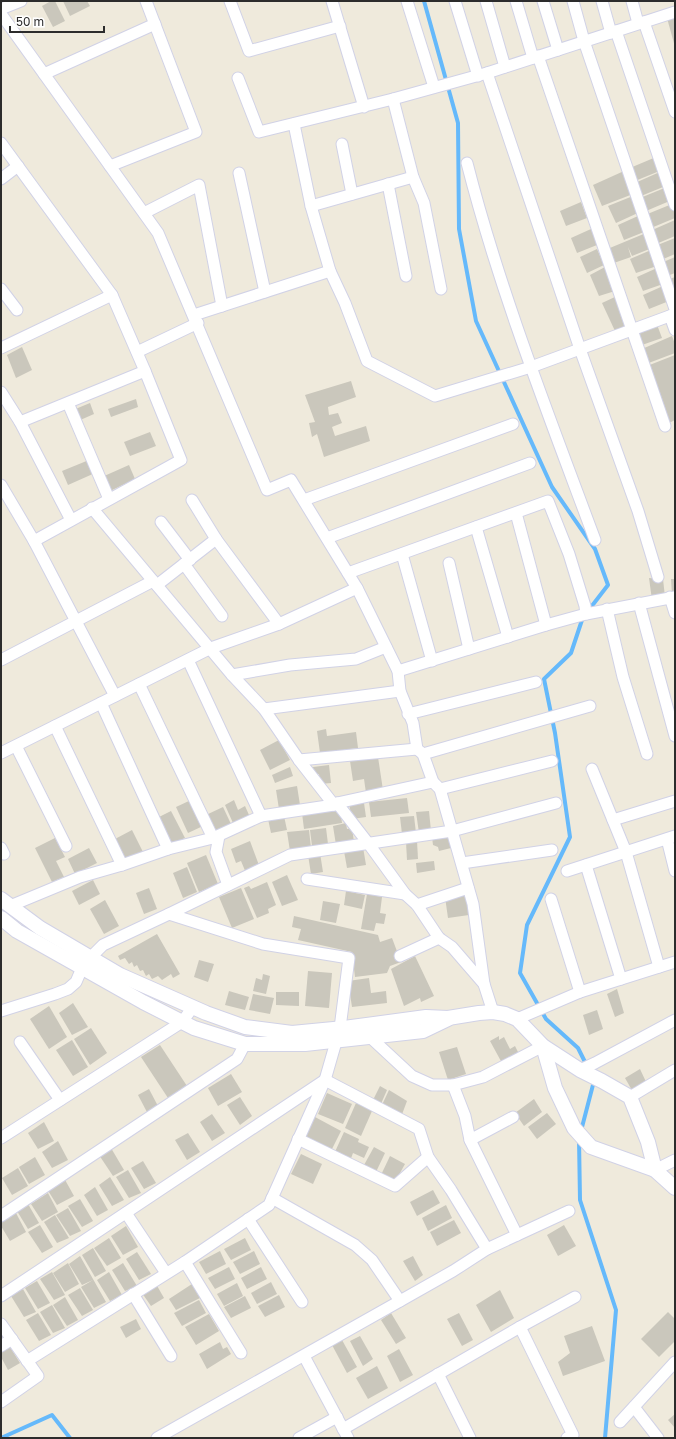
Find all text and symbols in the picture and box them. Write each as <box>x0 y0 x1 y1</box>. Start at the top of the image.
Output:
scale bar <box>10 8 104 34</box>
text: 50 m <box>16 14 44 29</box>

